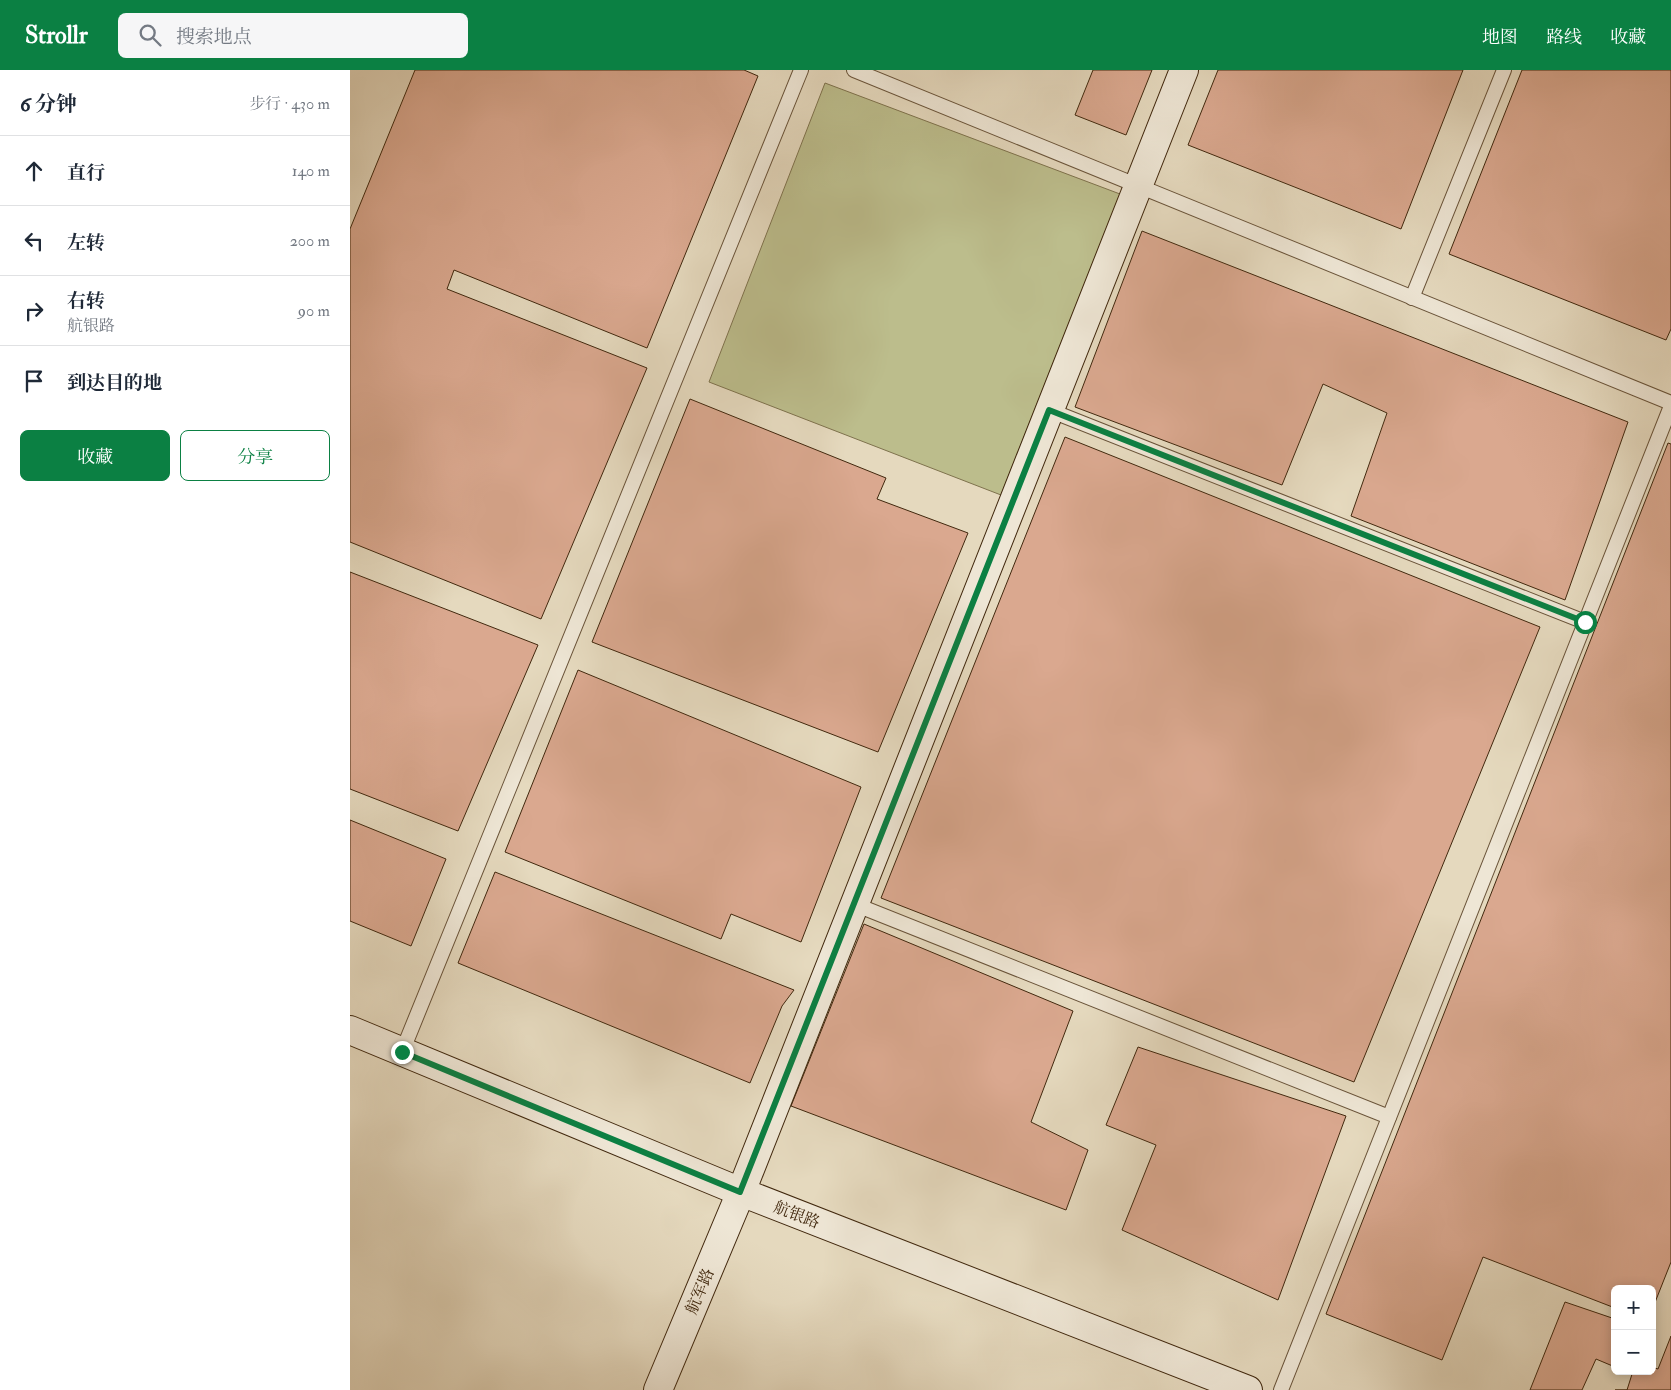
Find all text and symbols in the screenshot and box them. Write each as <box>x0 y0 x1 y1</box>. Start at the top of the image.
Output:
search box <box>118 13 468 58</box>
text: Strollr <box>25 20 88 51</box>
icon: search <box>136 21 164 49</box>
text: 搜索地点 <box>176 25 252 49</box>
text: 地图 <box>1482 26 1518 49</box>
text: 路线 <box>1546 26 1582 49</box>
text: 收藏 <box>1610 26 1646 49</box>
text: 6 分钟 <box>20 91 77 118</box>
text: 步行 · 430 m <box>249 94 330 114</box>
icon: ahead <box>20 157 48 185</box>
text: 直行 <box>67 161 105 185</box>
text: 140 m <box>292 161 330 181</box>
icon: left <box>20 227 48 255</box>
text: 左转 <box>67 231 105 255</box>
text: 200 m <box>290 231 330 251</box>
text: 右转 <box>67 289 105 313</box>
icon: right <box>20 297 48 325</box>
text: 90 m <box>298 301 330 321</box>
text: 航银路 <box>67 316 115 336</box>
icon: arrive <box>20 367 48 395</box>
text: 到达目的地 <box>67 371 162 395</box>
button: 收藏 <box>20 430 170 481</box>
button: 分享 <box>180 430 330 481</box>
route start <box>1574 611 1597 634</box>
route end <box>391 1041 414 1064</box>
street label: 航银路 <box>771 1197 823 1233</box>
street label: 航军路 <box>681 1265 719 1317</box>
map controls <box>1611 1285 1656 1375</box>
button: + <box>1611 1285 1656 1330</box>
button: − <box>1611 1330 1656 1375</box>

